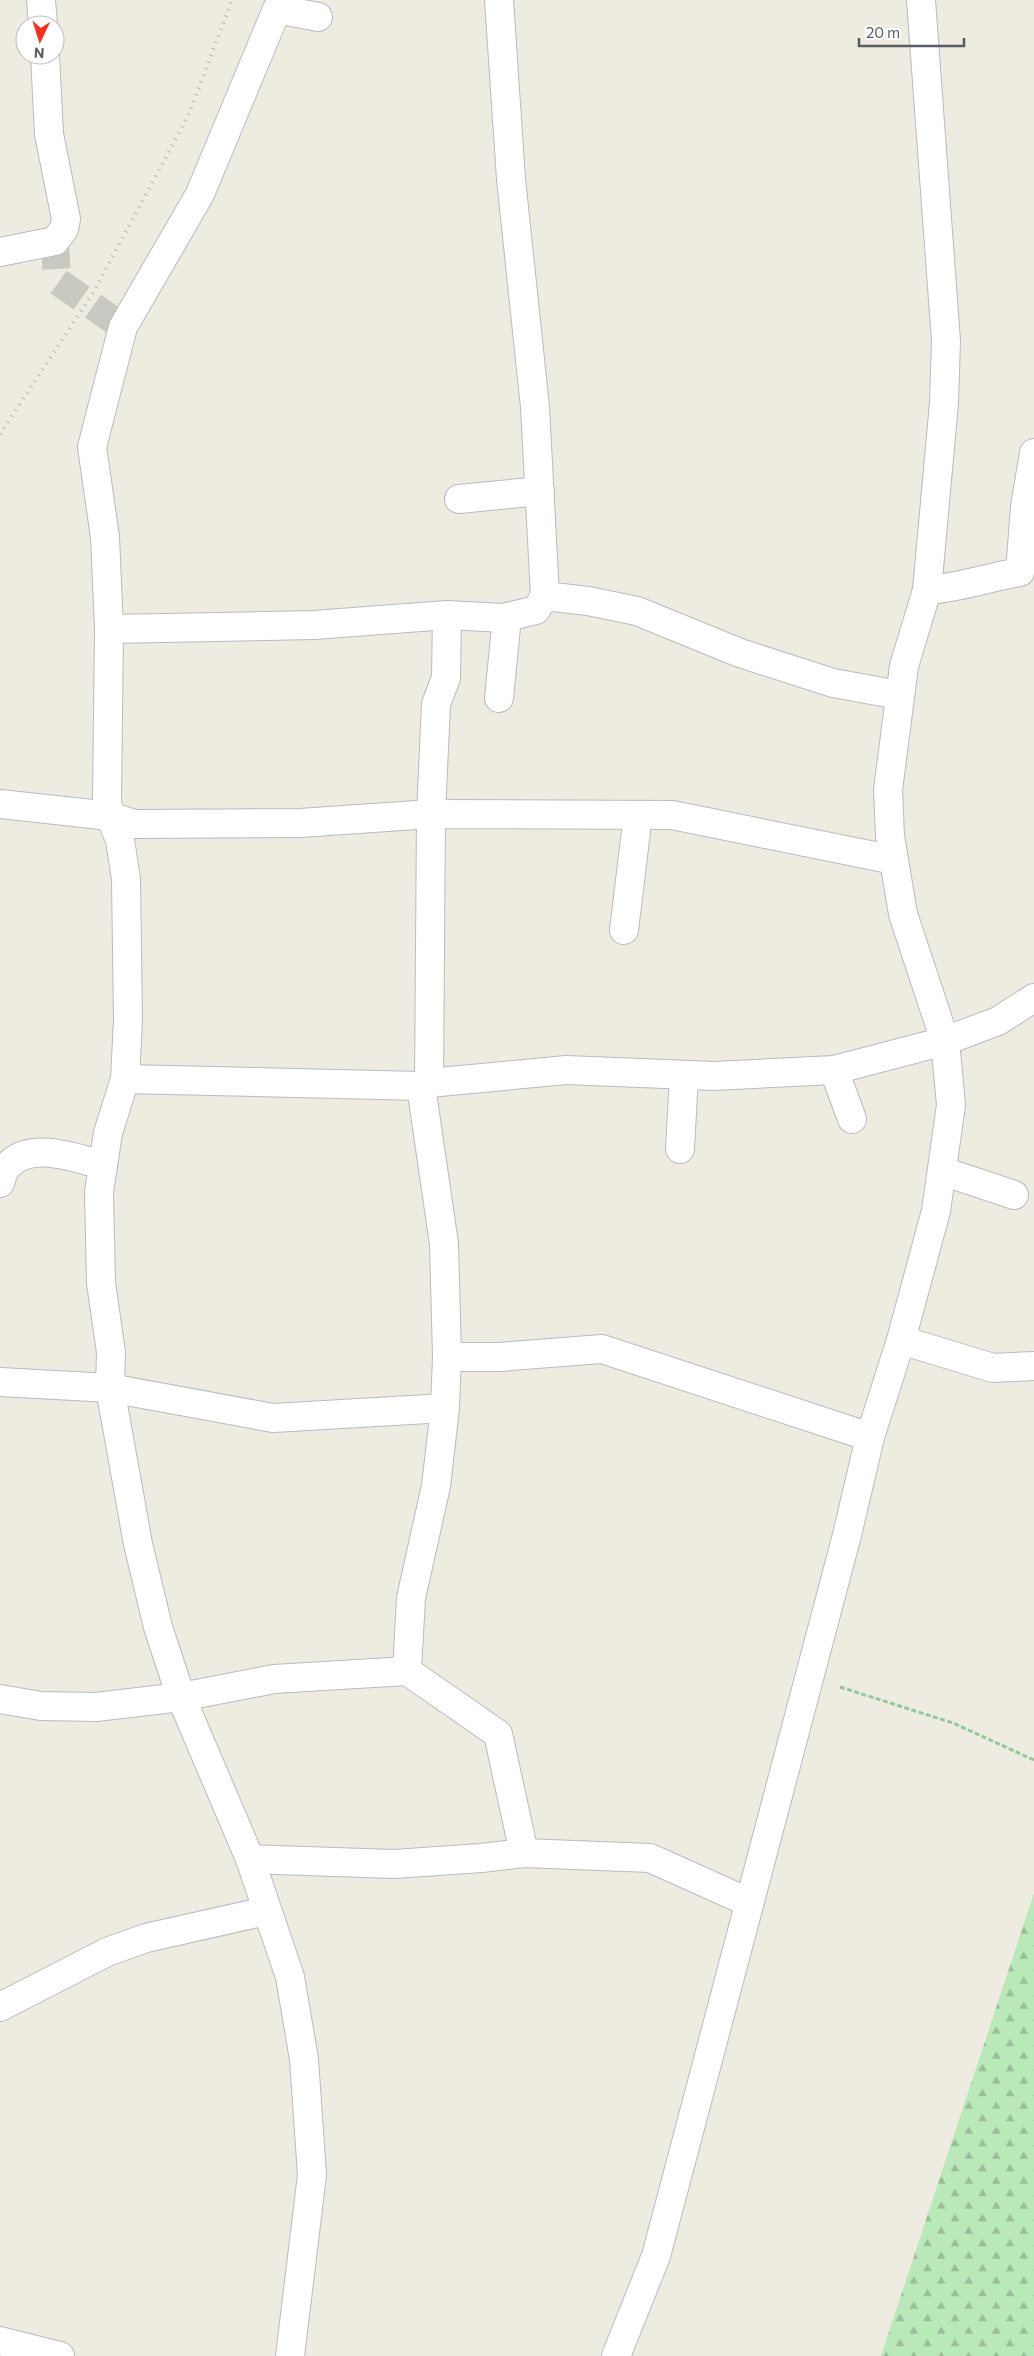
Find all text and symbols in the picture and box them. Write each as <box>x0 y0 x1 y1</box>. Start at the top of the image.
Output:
north arrow <box>15 15 65 65</box>
scale bar <box>859 15 964 47</box>
text: 20 m <box>866 23 900 41</box>
text: N <box>33 45 45 62</box>

